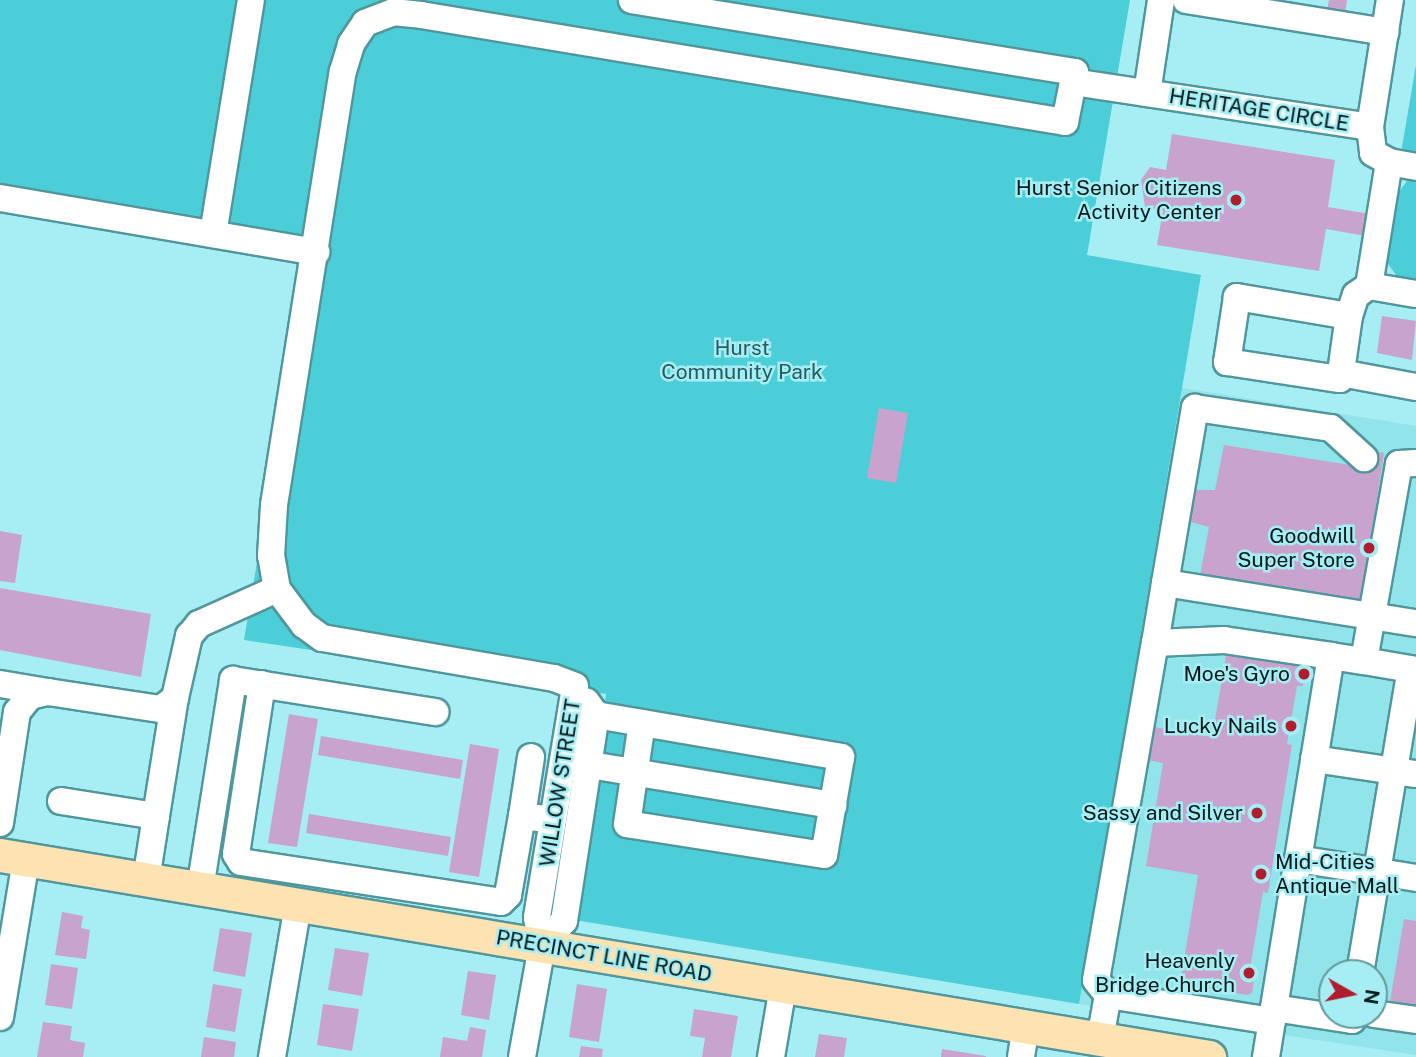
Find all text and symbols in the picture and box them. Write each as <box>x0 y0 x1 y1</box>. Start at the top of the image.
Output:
street label: HERITAGE CIRCLE <box>1167 83 1351 137</box>
place label: Hurst Senior Citizens Activity Center <box>1016 175 1222 225</box>
marker: Hurst Senior Citizens Activity Center <box>1228 192 1244 208</box>
park label: Hurst Community Park <box>661 335 823 385</box>
place label: Goodwill Super Store <box>1238 523 1355 573</box>
marker: Goodwill Super Store <box>1361 540 1377 556</box>
place label: Moe's Gyro <box>1183 661 1290 687</box>
marker: Moe's Gyro <box>1296 666 1312 682</box>
street label: WILLOW STREET <box>534 697 586 869</box>
place label: Lucky Nails <box>1164 713 1277 739</box>
marker: Lucky Nails <box>1283 718 1299 734</box>
place label: Sassy and Silver <box>1083 800 1243 826</box>
marker: Sassy and Silver <box>1249 805 1265 821</box>
place label: Mid-Cities Antique Mall <box>1275 849 1399 899</box>
marker: Mid-Cities Antique Mall <box>1253 866 1269 882</box>
street label: PRECINCT LINE ROAD <box>494 925 714 987</box>
place label: Heavenly Bridge Church <box>1095 948 1235 998</box>
north arrow <box>1318 959 1388 1029</box>
marker: Heavenly Bridge Church <box>1241 965 1257 981</box>
text: N <box>1360 988 1384 1006</box>

